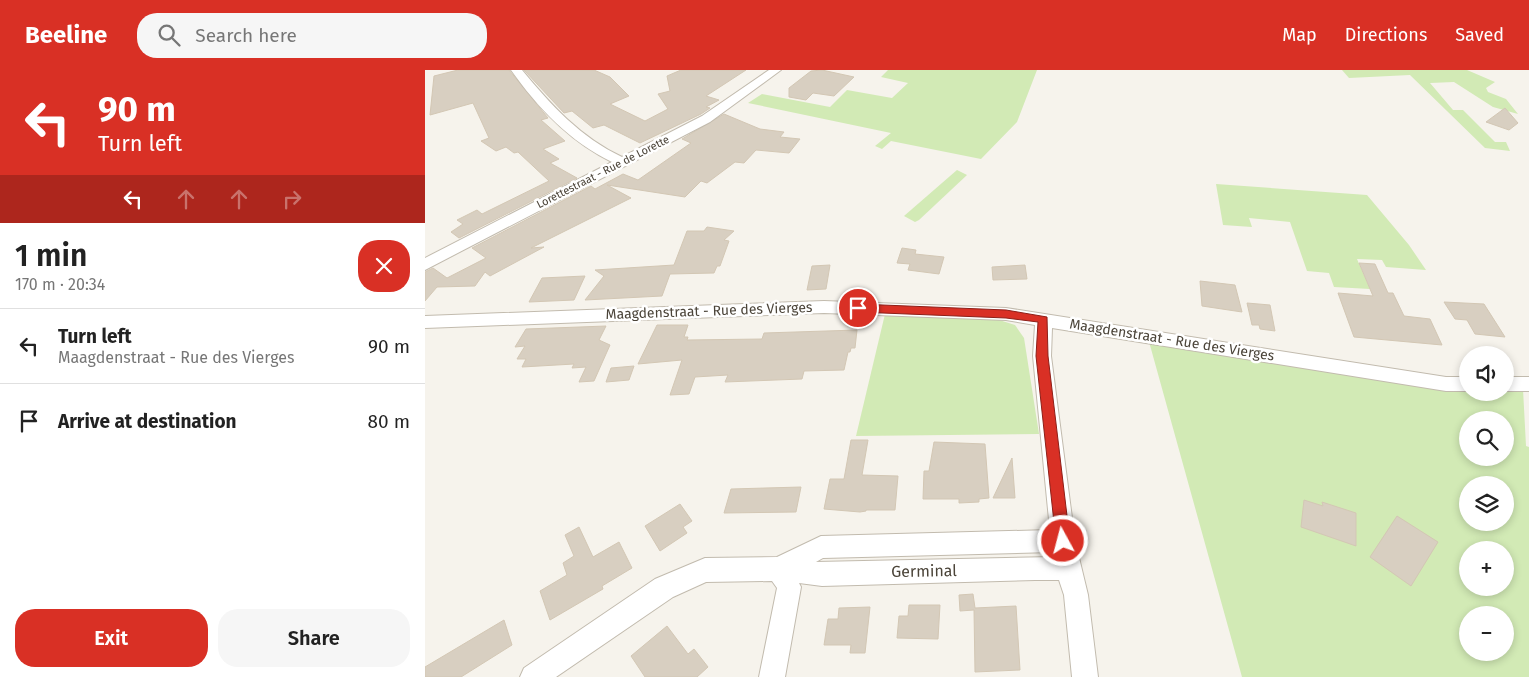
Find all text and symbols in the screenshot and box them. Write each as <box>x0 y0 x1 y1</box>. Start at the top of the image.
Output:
search box <box>137 13 487 58</box>
text: Beeline <box>25 21 107 49</box>
icon: search <box>155 21 183 49</box>
text: Search here <box>195 24 297 47</box>
text: Map <box>1282 24 1317 46</box>
text: Directions <box>1345 24 1427 46</box>
text: Saved <box>1455 24 1504 46</box>
text: 90 m <box>98 88 176 130</box>
icon: left <box>15 90 80 155</box>
text: Turn left <box>98 130 182 157</box>
street label: Lorettestraat - Rue de Lorette <box>534 133 672 211</box>
icon: left <box>119 185 147 213</box>
icon: ahead <box>172 185 200 213</box>
icon: ahead <box>225 185 253 213</box>
icon: right <box>278 185 306 213</box>
text: 1 min <box>15 238 87 274</box>
button: close <box>358 240 410 292</box>
text: 170 m · 20:34 <box>15 275 105 294</box>
pin <box>837 287 879 329</box>
icon: arrive <box>844 294 872 322</box>
street label: Maagdenstraat - Rue des Vierges <box>605 299 813 323</box>
street label: Maagdenstraat - Rue des Vierges <box>1068 315 1276 365</box>
text: Turn left <box>58 325 132 348</box>
icon: left <box>15 332 43 360</box>
text: 90 m <box>368 335 410 358</box>
map controls <box>1459 346 1514 661</box>
button: sound <box>1459 346 1514 401</box>
text: Maagdenstraat - Rue des Vierges <box>58 348 295 367</box>
icon: arrive <box>15 407 43 435</box>
text: Arrive at destination <box>58 410 237 433</box>
text: 80 m <box>368 410 410 433</box>
button: search <box>1459 411 1514 466</box>
button: layers <box>1459 476 1514 531</box>
position arrow <box>1036 514 1088 566</box>
button: + <box>1459 541 1514 596</box>
street label: Germinal <box>891 561 957 581</box>
button: − <box>1459 606 1514 661</box>
button: Exit <box>15 609 208 667</box>
button: Share <box>218 609 410 667</box>

